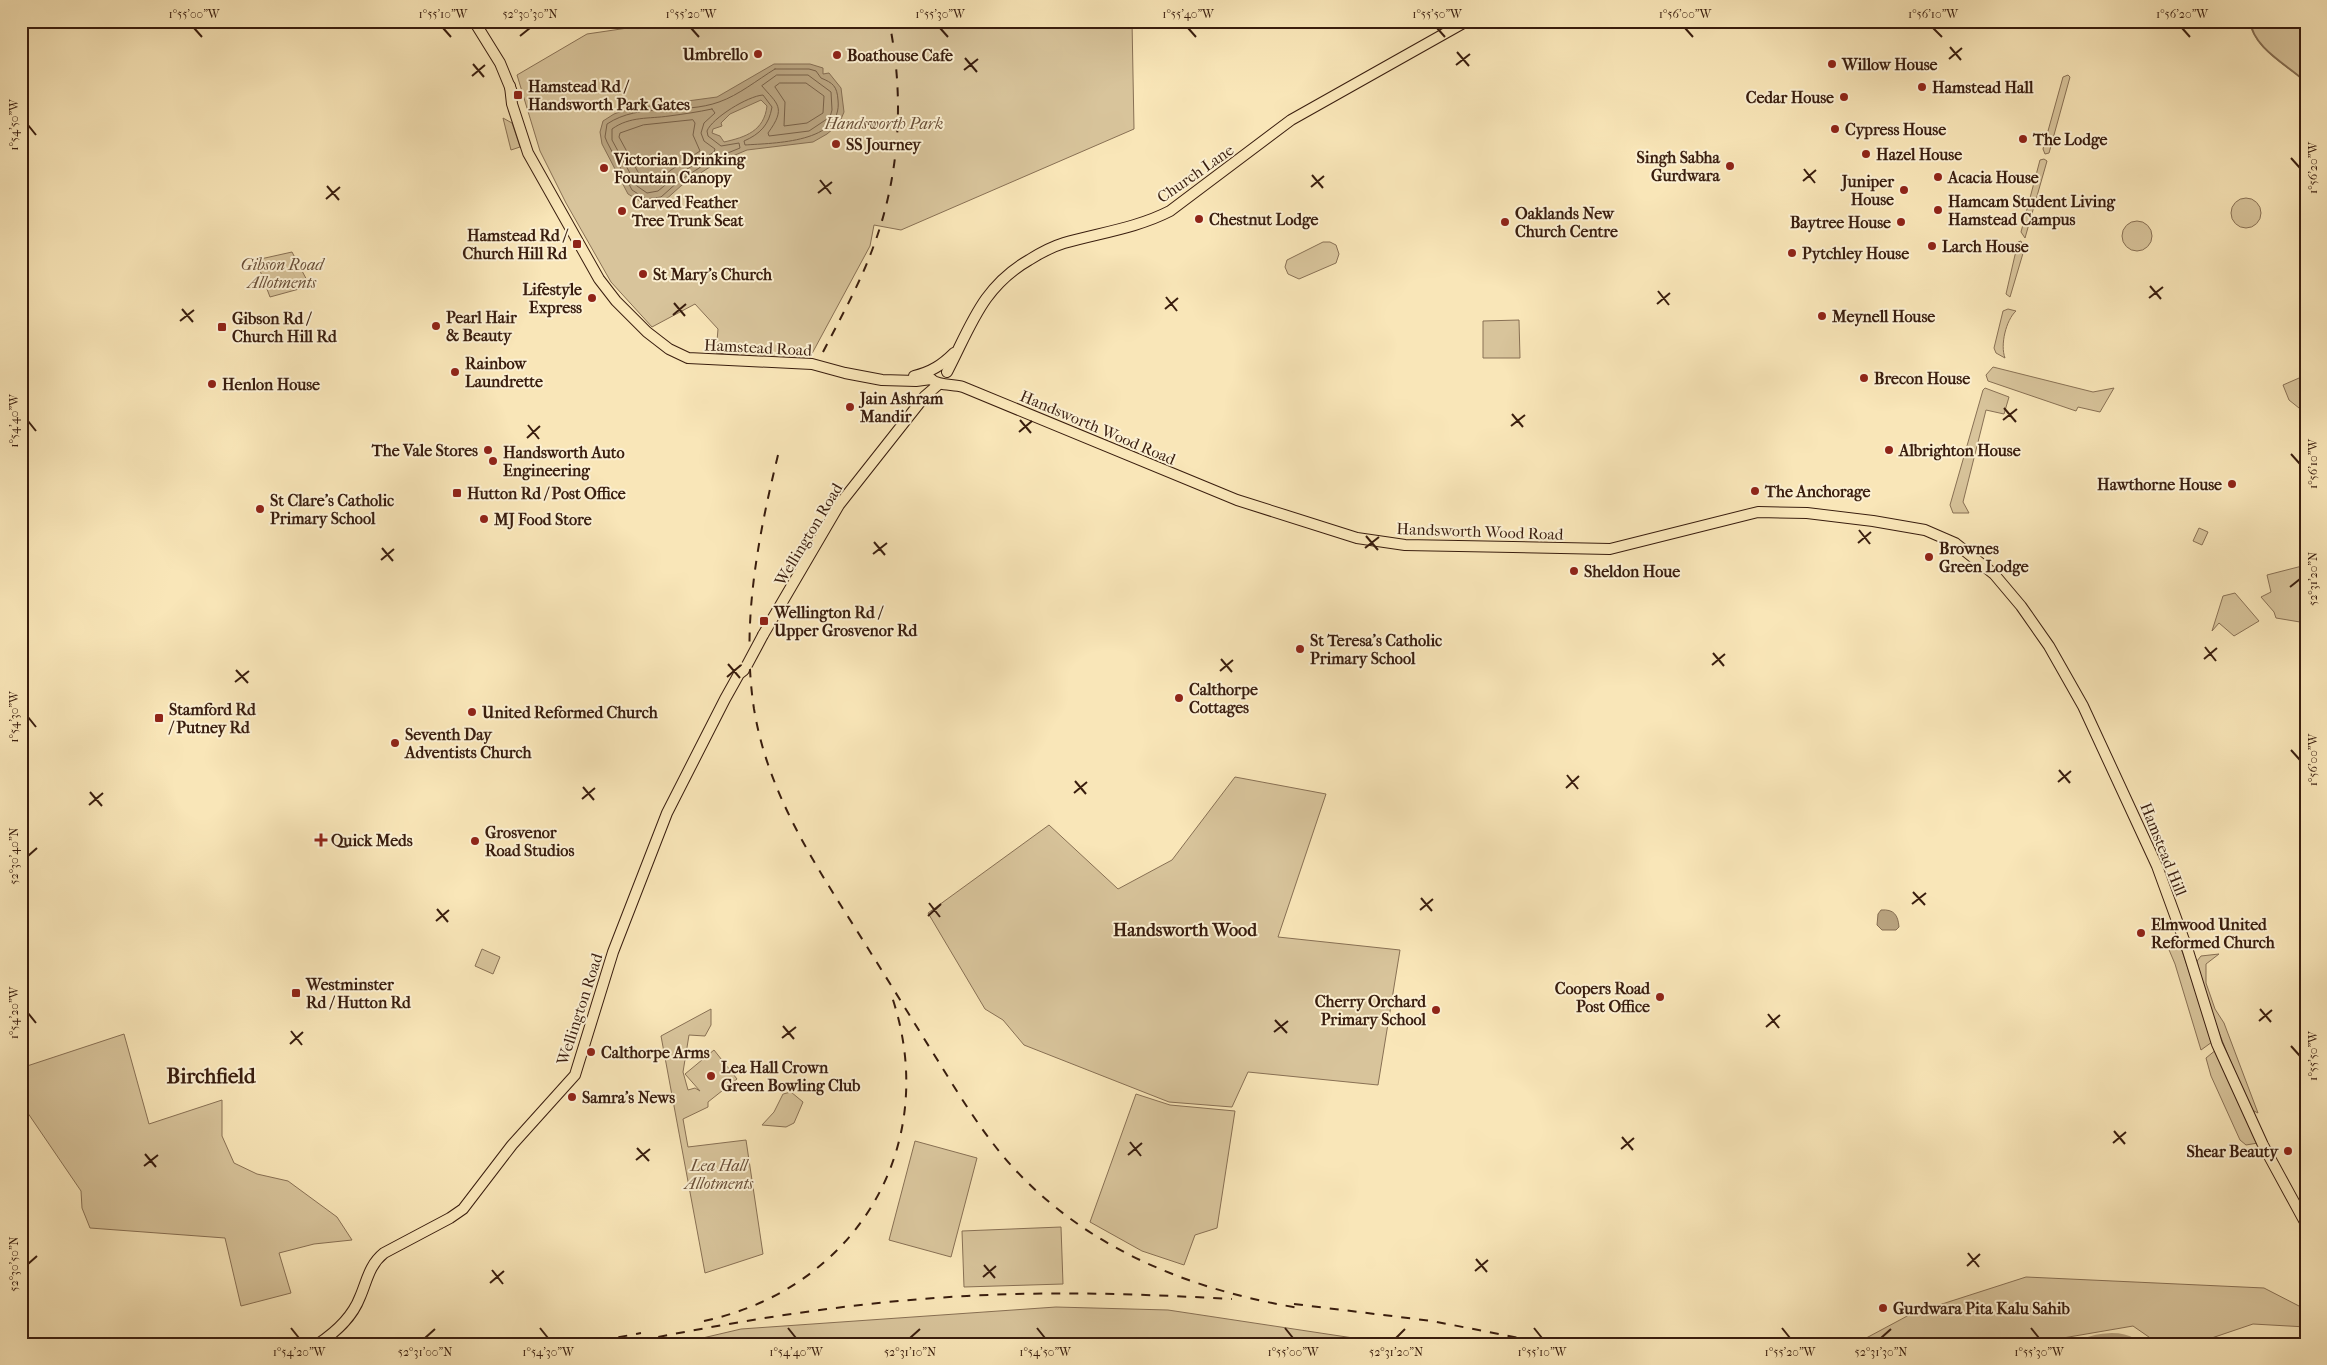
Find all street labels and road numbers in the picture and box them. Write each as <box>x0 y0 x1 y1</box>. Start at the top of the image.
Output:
street label: Church Lane <box>1153 140 1237 207</box>
street label: Hamstead Road <box>704 335 813 360</box>
street label: Handsworth Wood Road <box>1017 386 1179 469</box>
street label: Wellington Road <box>770 479 847 590</box>
street label: Handsworth Wood Road <box>1396 519 1564 544</box>
street label: Hamstead Hill <box>2136 800 2191 899</box>
street label: Wellington Road <box>552 951 607 1068</box>

